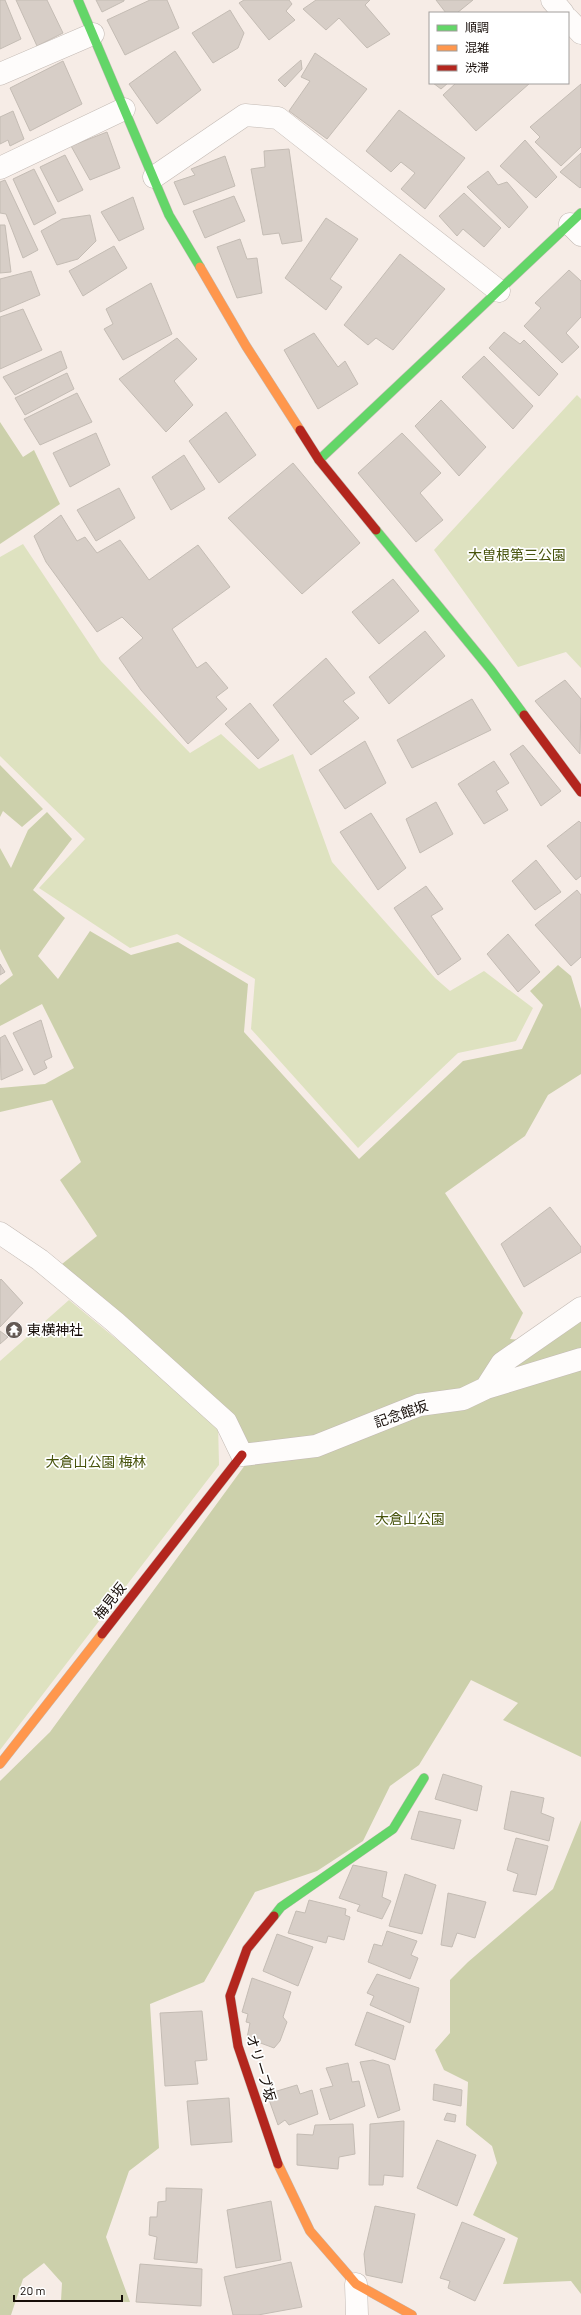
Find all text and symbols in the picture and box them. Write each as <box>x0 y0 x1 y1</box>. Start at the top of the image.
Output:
legend <box>429 12 569 84</box>
text: 順調 <box>465 20 489 34</box>
text: 混雑 <box>465 40 489 54</box>
text: 渋滞 <box>465 60 489 74</box>
park label: 大曽根第三公園 <box>468 546 566 563</box>
temple icon: 東横神社 <box>4 1320 24 1340</box>
place label: 東横神社 <box>27 1321 83 1338</box>
street label: 記念館坂 <box>372 1396 430 1431</box>
park label: 大倉山公園 梅林 <box>46 1453 146 1470</box>
park label: 大倉山公園 <box>375 1510 445 1527</box>
street label: 梅見坂 <box>90 1579 129 1622</box>
street label: オリーブ坂 <box>243 2032 280 2103</box>
scale bar <box>14 2277 122 2303</box>
text: 20 m <box>20 2283 46 2297</box>

